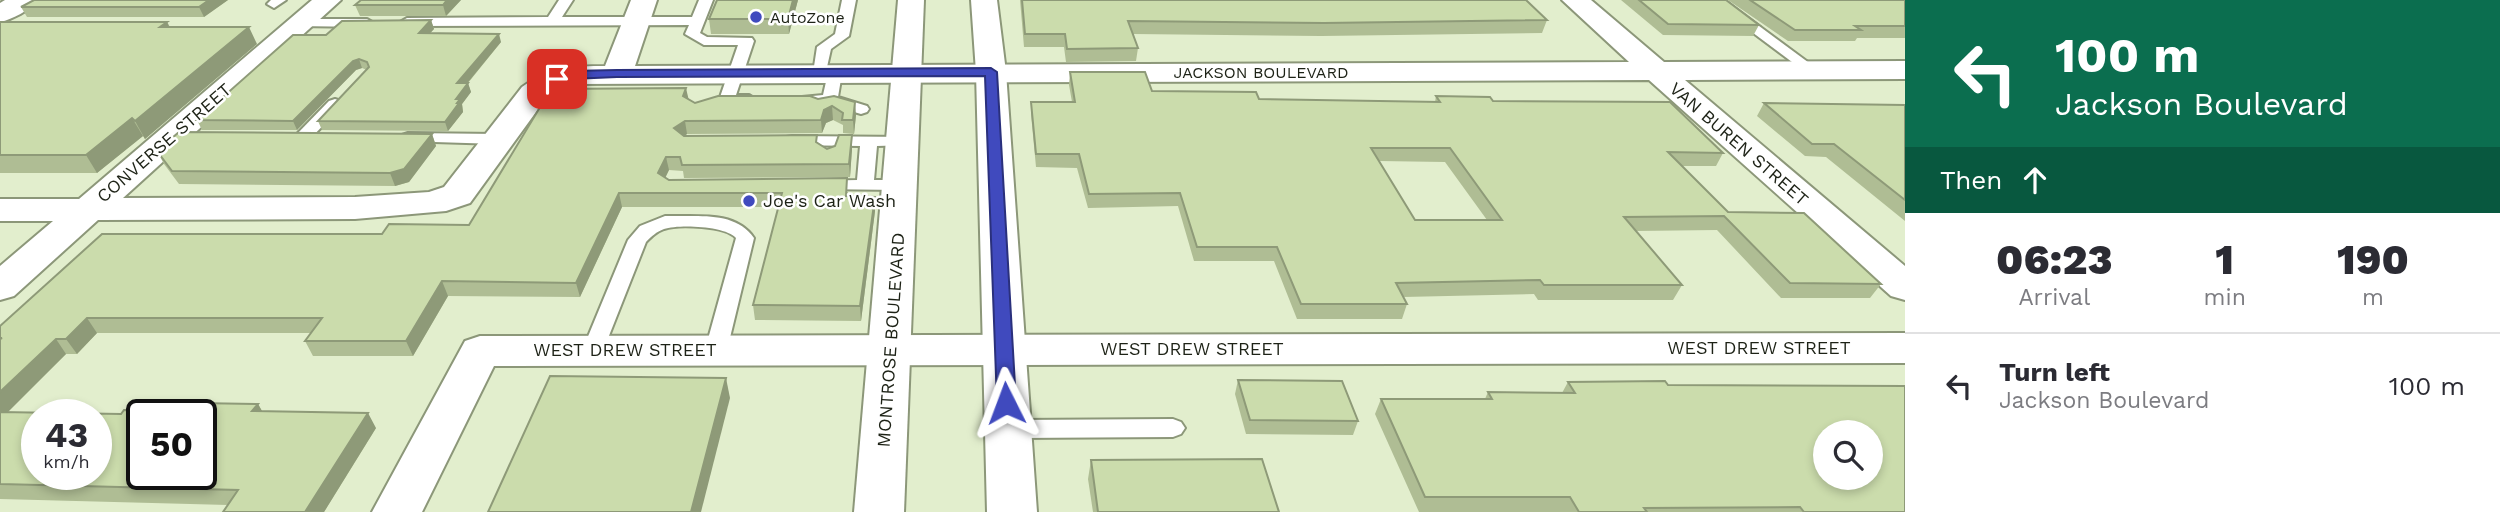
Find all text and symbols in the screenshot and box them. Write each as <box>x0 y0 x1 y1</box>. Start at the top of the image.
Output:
place label: AutoZone <box>770 8 845 27</box>
marker: AutoZone <box>748 9 764 25</box>
text: 100 m <box>2055 26 2199 84</box>
icon: left <box>1940 28 2031 119</box>
pin <box>527 49 587 109</box>
icon: arrive <box>538 60 576 98</box>
street label: JACKSON BOULEVARD <box>1173 63 1349 82</box>
street label: VAN BUREN STREET <box>1666 78 1813 210</box>
street label: CONVERSE STREET <box>92 79 235 207</box>
text: Jackson Boulevard <box>2055 85 2348 123</box>
icon: ahead <box>2016 161 2054 199</box>
text: Then <box>1940 165 2002 195</box>
place label: Joe's Car Wash <box>763 190 896 211</box>
marker: Joe's Car Wash <box>741 193 757 209</box>
street label: MONTROSE BOULEVARD <box>873 232 908 448</box>
text: 06:23 <box>1996 235 2113 284</box>
text: 1 <box>2215 235 2234 284</box>
text: 190 <box>2337 235 2409 284</box>
text: Arrival <box>2018 284 2090 311</box>
text: min <box>2204 284 2246 311</box>
text: m <box>2362 284 2384 311</box>
street label: WEST DREW STREET <box>1667 337 1851 358</box>
street label: WEST DREW STREET <box>1100 338 1284 359</box>
street label: WEST DREW STREET <box>533 339 717 360</box>
text: Turn left <box>1999 357 2110 387</box>
position arrow <box>969 366 1043 440</box>
icon: left <box>1940 367 1978 405</box>
text: 100 m <box>2389 371 2465 401</box>
text: Jackson Boulevard <box>1999 387 2209 414</box>
speed limit sign: 50 <box>126 399 217 490</box>
text: 43 <box>45 414 88 456</box>
map controls <box>1813 420 1883 490</box>
button: search <box>1813 420 1883 490</box>
text: km/h <box>43 451 90 472</box>

